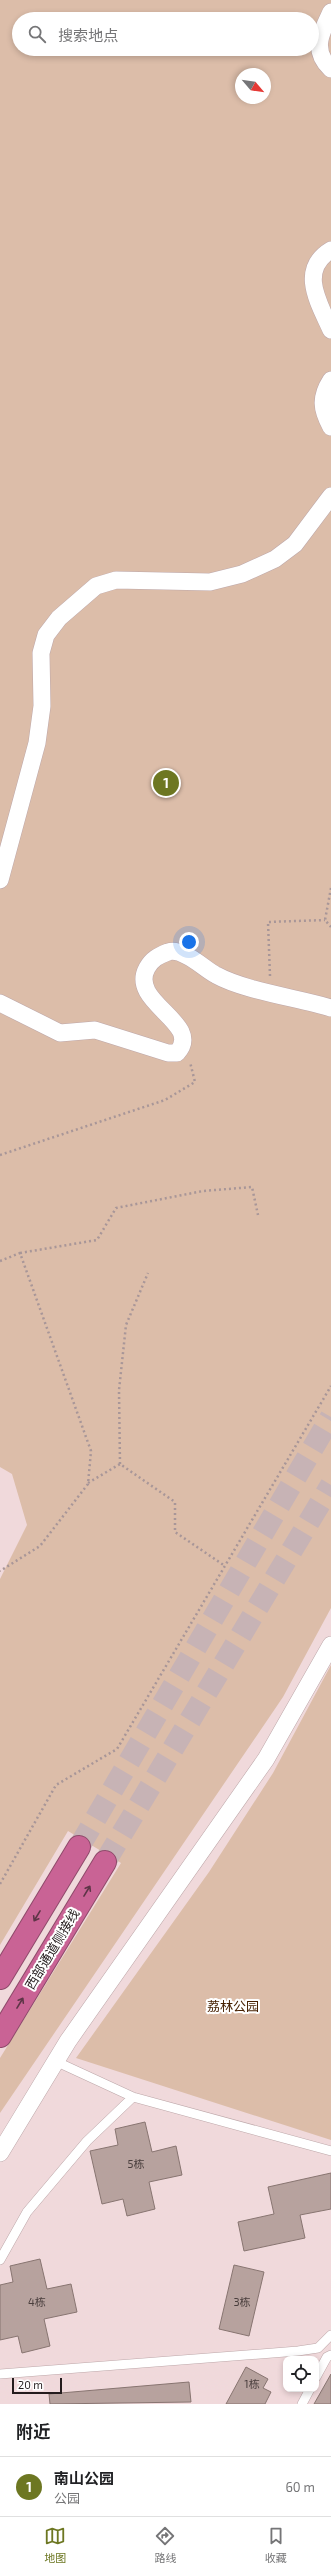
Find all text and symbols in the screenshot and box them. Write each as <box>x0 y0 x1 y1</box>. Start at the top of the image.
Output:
search box <box>12 12 319 56</box>
icon: search <box>26 23 48 45</box>
text: 搜索地点 <box>58 26 118 44</box>
north arrow <box>235 68 271 104</box>
pin: 1 <box>153 768 179 798</box>
your location <box>179 932 199 952</box>
one-way arrow <box>84 1885 92 1897</box>
street label: 西部通道侧接线 <box>22 1906 82 1992</box>
one-way arrow <box>33 1910 41 1922</box>
one-way arrow <box>17 1997 25 2009</box>
park label: 荔林公园 <box>207 1998 259 2014</box>
house number: 5栋 <box>128 2157 144 2170</box>
house number: 4栋 <box>28 2295 46 2308</box>
house number: 3栋 <box>233 2295 251 2308</box>
map controls <box>283 2356 319 2392</box>
button: locate <box>283 2356 319 2392</box>
scale bar <box>12 2376 62 2395</box>
house number: 1栋 <box>244 2377 260 2390</box>
text: 20 m <box>18 2378 43 2391</box>
text: 附近 <box>16 2421 50 2441</box>
text: 南山公园 <box>54 2469 114 2487</box>
text: 1 <box>26 2479 32 2495</box>
text: 60 m <box>285 2479 315 2495</box>
text: 公园 <box>54 2490 80 2506</box>
tab: 地图 <box>44 2525 66 2565</box>
tab: 路线 <box>154 2525 176 2565</box>
tab: 收藏 <box>265 2525 287 2565</box>

